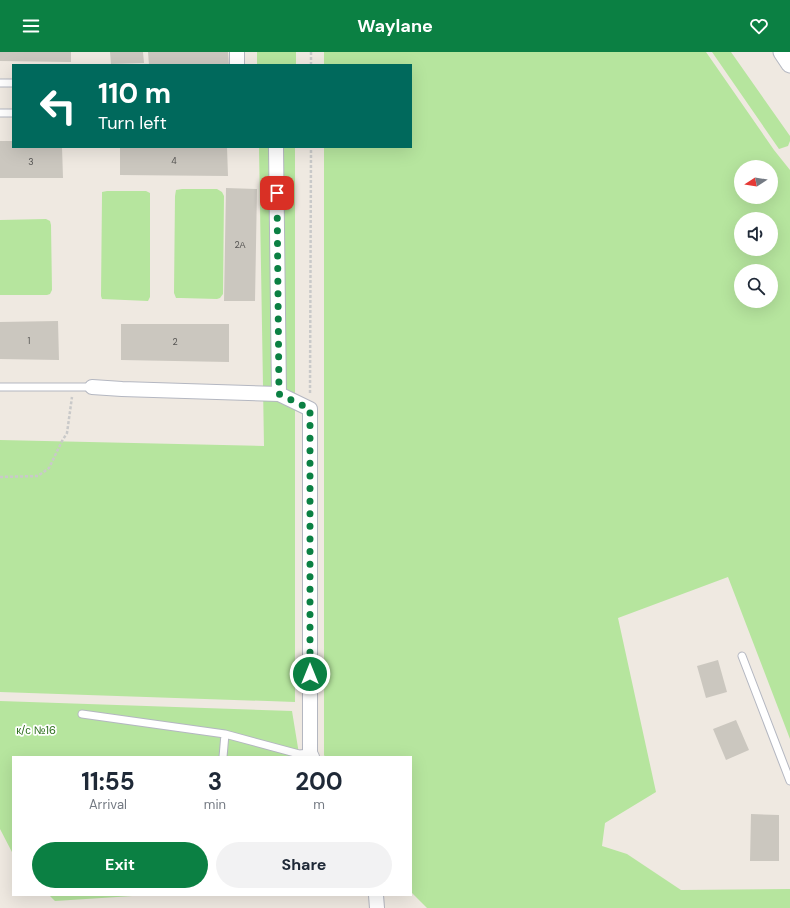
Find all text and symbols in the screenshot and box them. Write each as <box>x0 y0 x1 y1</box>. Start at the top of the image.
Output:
text: Waylane <box>357 14 433 38</box>
icon: menu <box>20 15 42 37</box>
icon: heart <box>748 15 770 37</box>
text: 110 m <box>98 75 171 112</box>
icon: left <box>32 80 84 132</box>
text: Turn left <box>98 111 167 135</box>
house number: 4 <box>171 155 177 167</box>
house number: 3 <box>28 156 34 168</box>
north arrow <box>734 160 778 204</box>
map controls <box>734 160 778 308</box>
pin <box>260 176 294 210</box>
icon: arrive <box>266 182 288 204</box>
button: sound <box>734 212 778 256</box>
house number: 2А <box>234 239 246 251</box>
button: search <box>734 264 778 308</box>
house number: 1 <box>28 335 31 347</box>
house number: 2 <box>172 336 178 348</box>
position arrow <box>289 653 331 695</box>
park label: к/с №16 <box>16 723 56 737</box>
text: 11:55 <box>81 766 135 797</box>
text: 3 <box>208 766 222 797</box>
text: 200 <box>295 766 343 797</box>
text: Arrival <box>89 796 127 813</box>
text: min <box>204 796 226 813</box>
text: m <box>313 796 325 813</box>
button: Exit <box>32 842 208 888</box>
button: Share <box>216 842 392 888</box>

